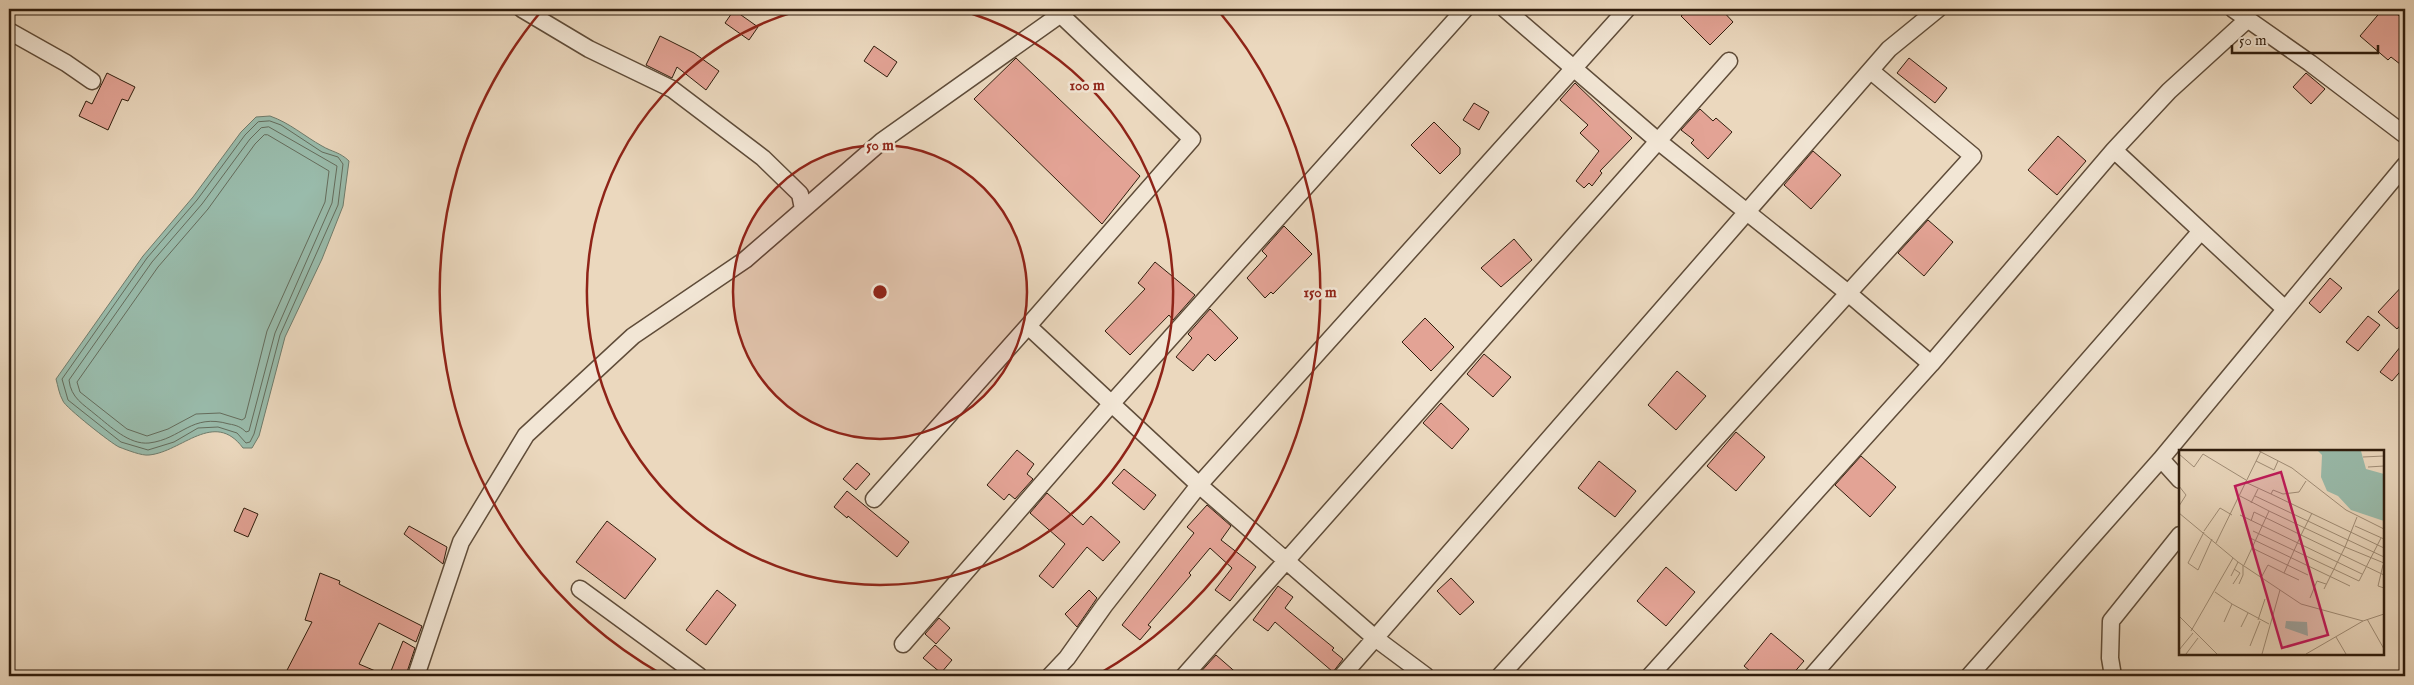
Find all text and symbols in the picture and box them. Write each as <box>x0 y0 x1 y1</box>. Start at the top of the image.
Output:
scale bar <box>2232 22 2378 54</box>
text: 50 m <box>2239 31 2267 50</box>
text: 100 m <box>1069 76 1105 95</box>
text: 50 m <box>866 136 894 155</box>
centre of rings <box>871 283 889 301</box>
text: 150 m <box>1303 283 1337 302</box>
inset map <box>2179 450 2384 655</box>

